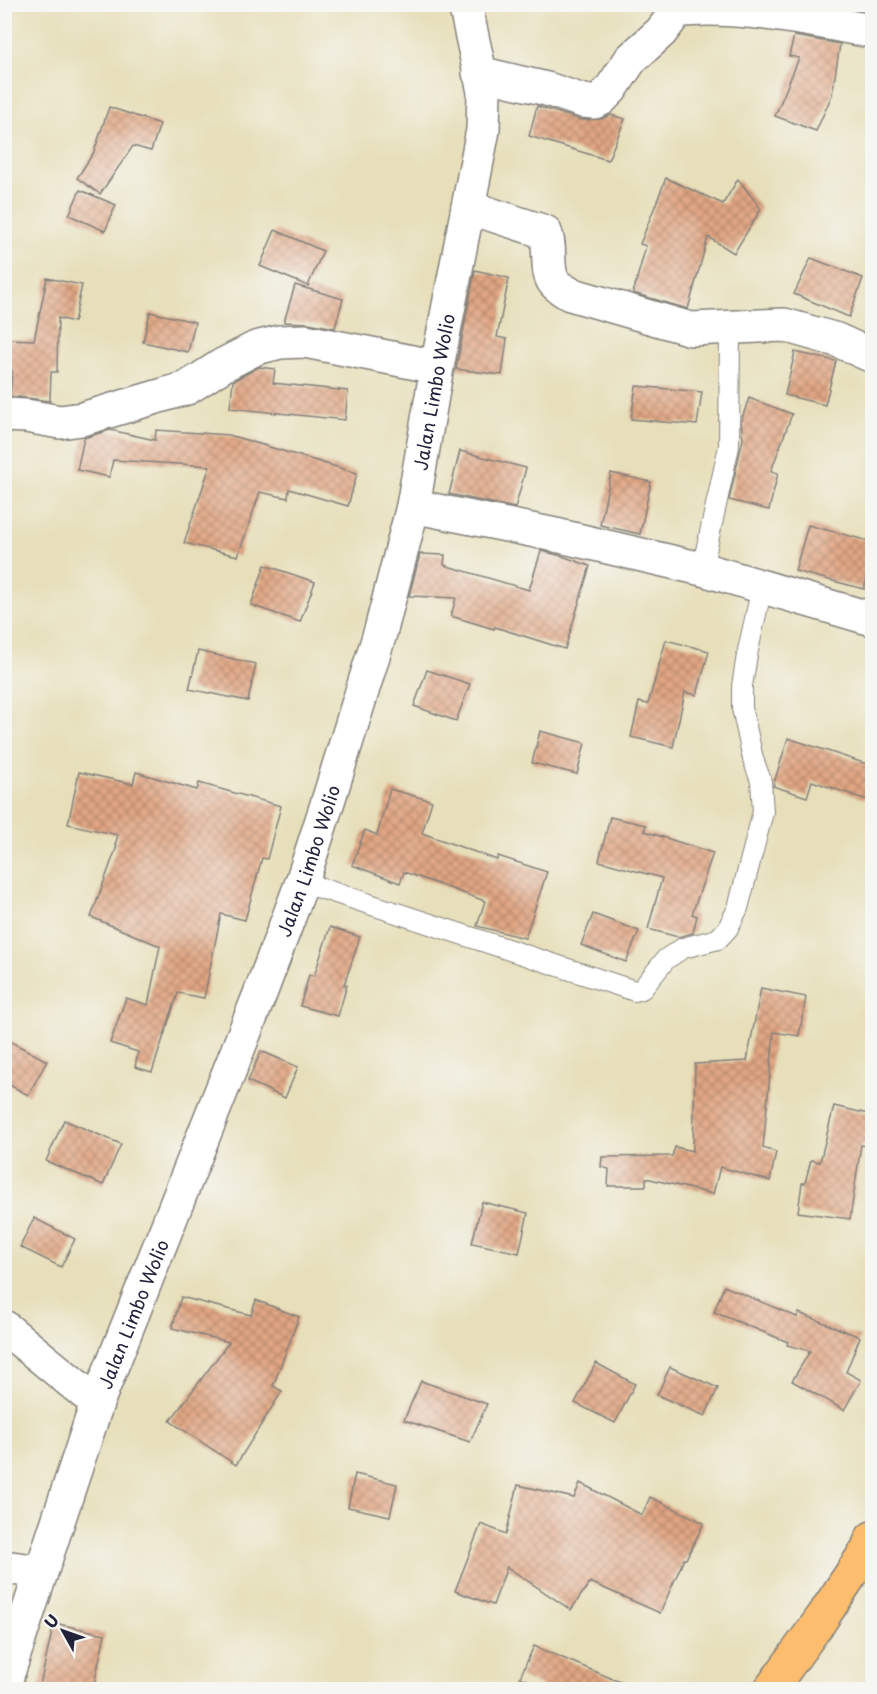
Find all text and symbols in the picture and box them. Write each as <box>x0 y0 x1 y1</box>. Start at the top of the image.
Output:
street label: Jalan Limbo Wolio <box>406 311 461 472</box>
street label: Jalan Limbo Wolio <box>269 781 346 940</box>
street label: Jalan Limbo Wolio <box>91 1235 174 1392</box>
north arrow <box>33 1601 93 1661</box>
text: U <box>38 1608 64 1633</box>

